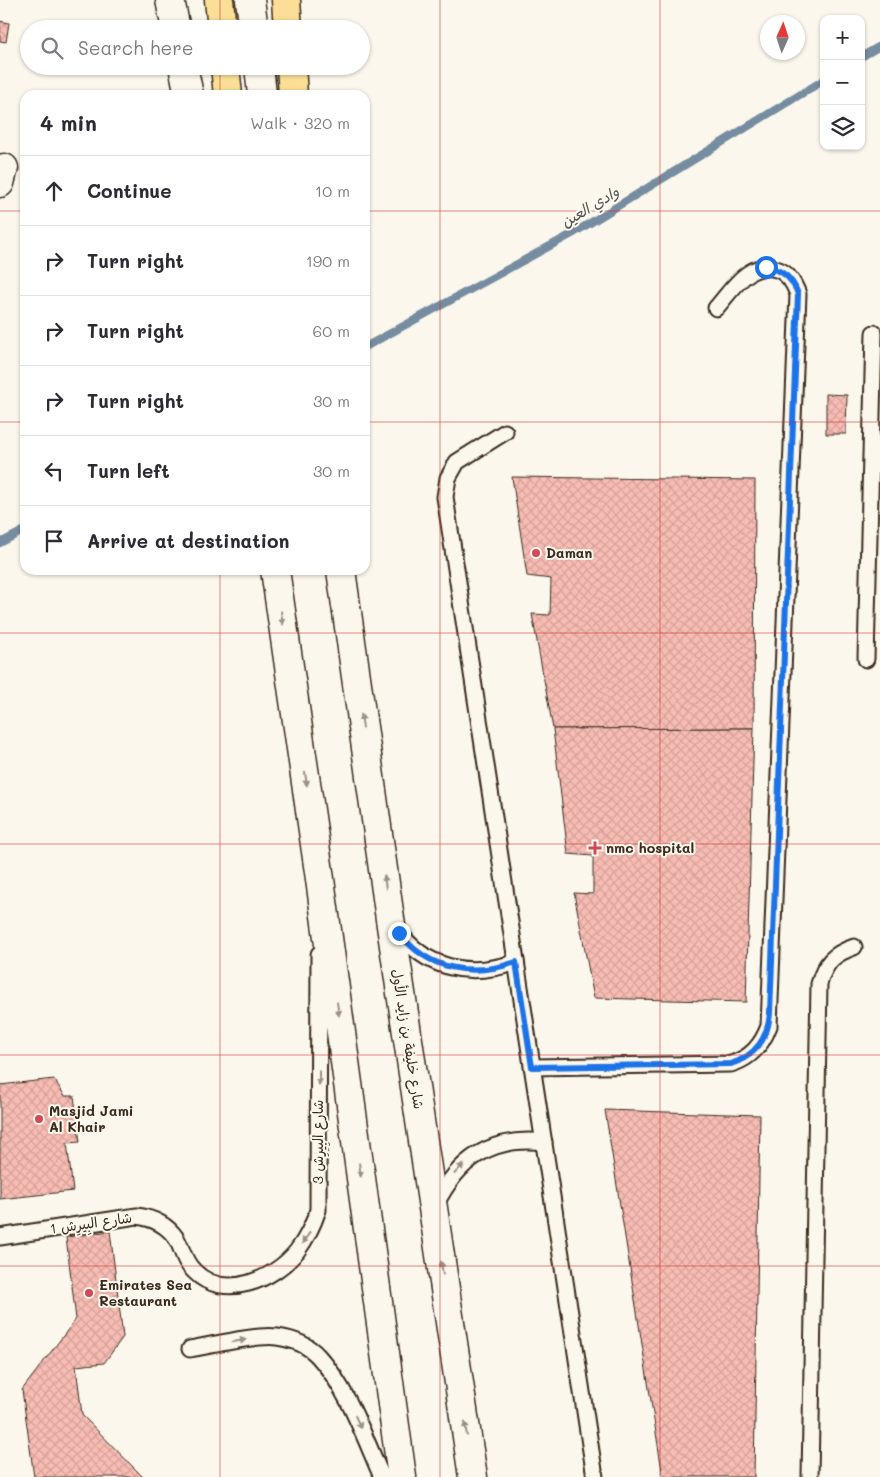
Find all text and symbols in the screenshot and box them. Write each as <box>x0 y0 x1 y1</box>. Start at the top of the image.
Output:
north arrow <box>760 15 805 60</box>
map controls <box>820 15 865 150</box>
button: + <box>820 15 865 60</box>
search box <box>20 20 370 75</box>
icon: search <box>38 34 66 62</box>
text: Search here <box>78 35 194 60</box>
button: − <box>820 60 865 105</box>
button: layers <box>820 105 865 150</box>
text: 4 min <box>40 109 97 136</box>
text: Walk · 320 m <box>250 112 350 133</box>
icon: ahead <box>40 177 68 205</box>
text: Continue <box>87 178 172 203</box>
text: 10 m <box>315 180 350 201</box>
water label: وادي العين <box>557 181 623 233</box>
icon: right <box>40 247 68 275</box>
text: Turn right <box>87 248 184 273</box>
text: 190 m <box>306 250 350 271</box>
route start <box>755 256 778 279</box>
icon: right <box>40 317 68 345</box>
text: Turn right <box>87 318 184 343</box>
text: 60 m <box>313 320 350 341</box>
icon: right <box>40 387 68 415</box>
text: Turn right <box>87 388 184 413</box>
text: 30 m <box>313 390 350 411</box>
icon: left <box>40 457 68 485</box>
text: Turn left <box>87 458 170 483</box>
text: 30 m <box>313 460 350 481</box>
icon: arrive <box>40 527 68 555</box>
text: Arrive at destination <box>87 528 290 553</box>
place label: Daman <box>546 543 592 562</box>
marker: Daman <box>530 547 542 559</box>
one-way arrow <box>278 611 286 627</box>
one-way arrow <box>358 713 366 729</box>
one-way arrow <box>302 771 310 787</box>
place label: nmc hospital <box>606 838 694 857</box>
marker: nmc hospital <box>588 841 602 855</box>
one-way arrow <box>380 874 388 890</box>
route end <box>388 922 411 945</box>
street label: شارع خليفة بن زايد الأول <box>387 967 429 1111</box>
one-way arrow <box>334 1002 342 1018</box>
one-way arrow <box>315 1071 323 1087</box>
street label: شارع البِيرِش 3 <box>308 1100 330 1184</box>
place label: Masjid Jami Al Khair <box>49 1101 134 1136</box>
marker: Masjid Jami Al Khair <box>33 1113 45 1125</box>
one-way arrow <box>357 1163 365 1179</box>
one-way arrow <box>453 1163 465 1175</box>
street label: شارع البِيرِش 1 <box>49 1207 134 1240</box>
one-way arrow <box>301 1231 311 1245</box>
one-way arrow <box>438 1260 446 1276</box>
place label: Emirates Sea Restaurant <box>99 1275 192 1310</box>
marker: Emirates Sea Restaurant <box>83 1287 95 1299</box>
one-way arrow <box>231 1336 247 1344</box>
one-way arrow <box>354 1415 362 1429</box>
one-way arrow <box>462 1420 470 1436</box>

